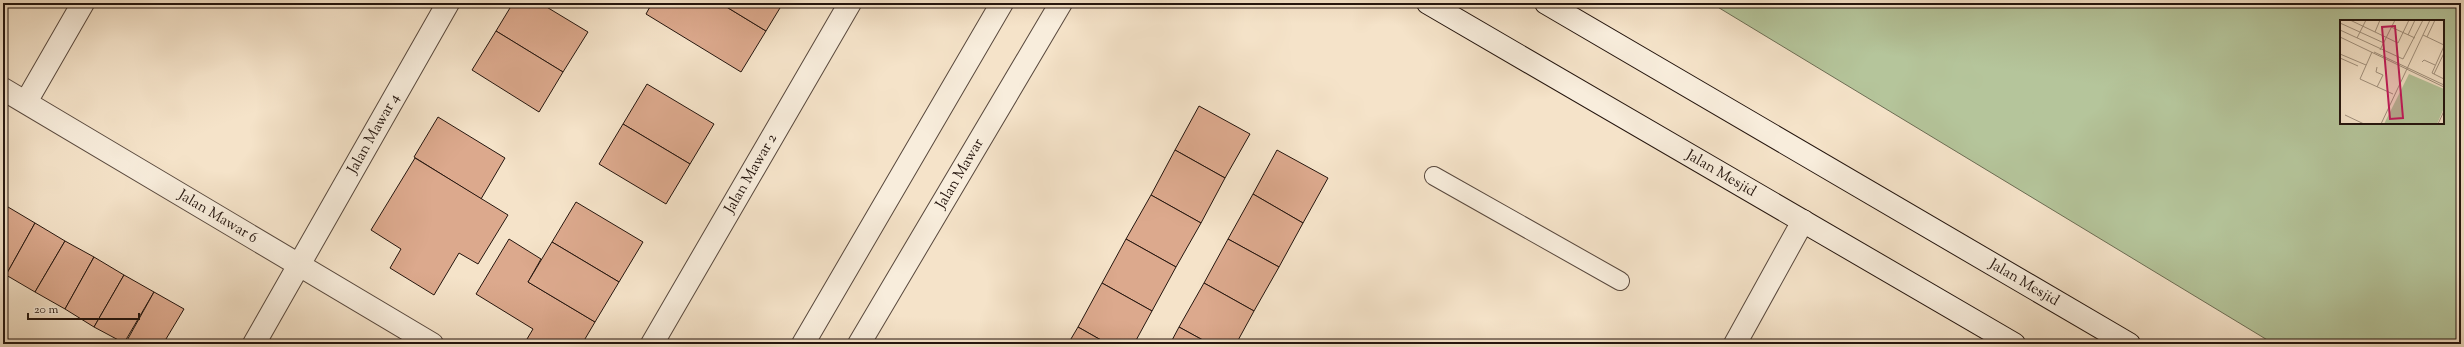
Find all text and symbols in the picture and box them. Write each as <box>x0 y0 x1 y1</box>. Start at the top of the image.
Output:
inset map <box>2340 20 2444 124</box>
street label: Jalan Mawar 4 <box>342 89 405 179</box>
street label: Jalan Mawar 2 <box>719 130 782 218</box>
street label: Jalan Mawar <box>930 134 989 214</box>
street label: Jalan Mesjid <box>1681 144 1760 202</box>
street label: Jalan Mawar 6 <box>173 184 262 249</box>
street label: Jalan Mesjid <box>1984 253 2064 312</box>
scale bar <box>28 295 139 321</box>
text: 20 m <box>34 301 59 319</box>

